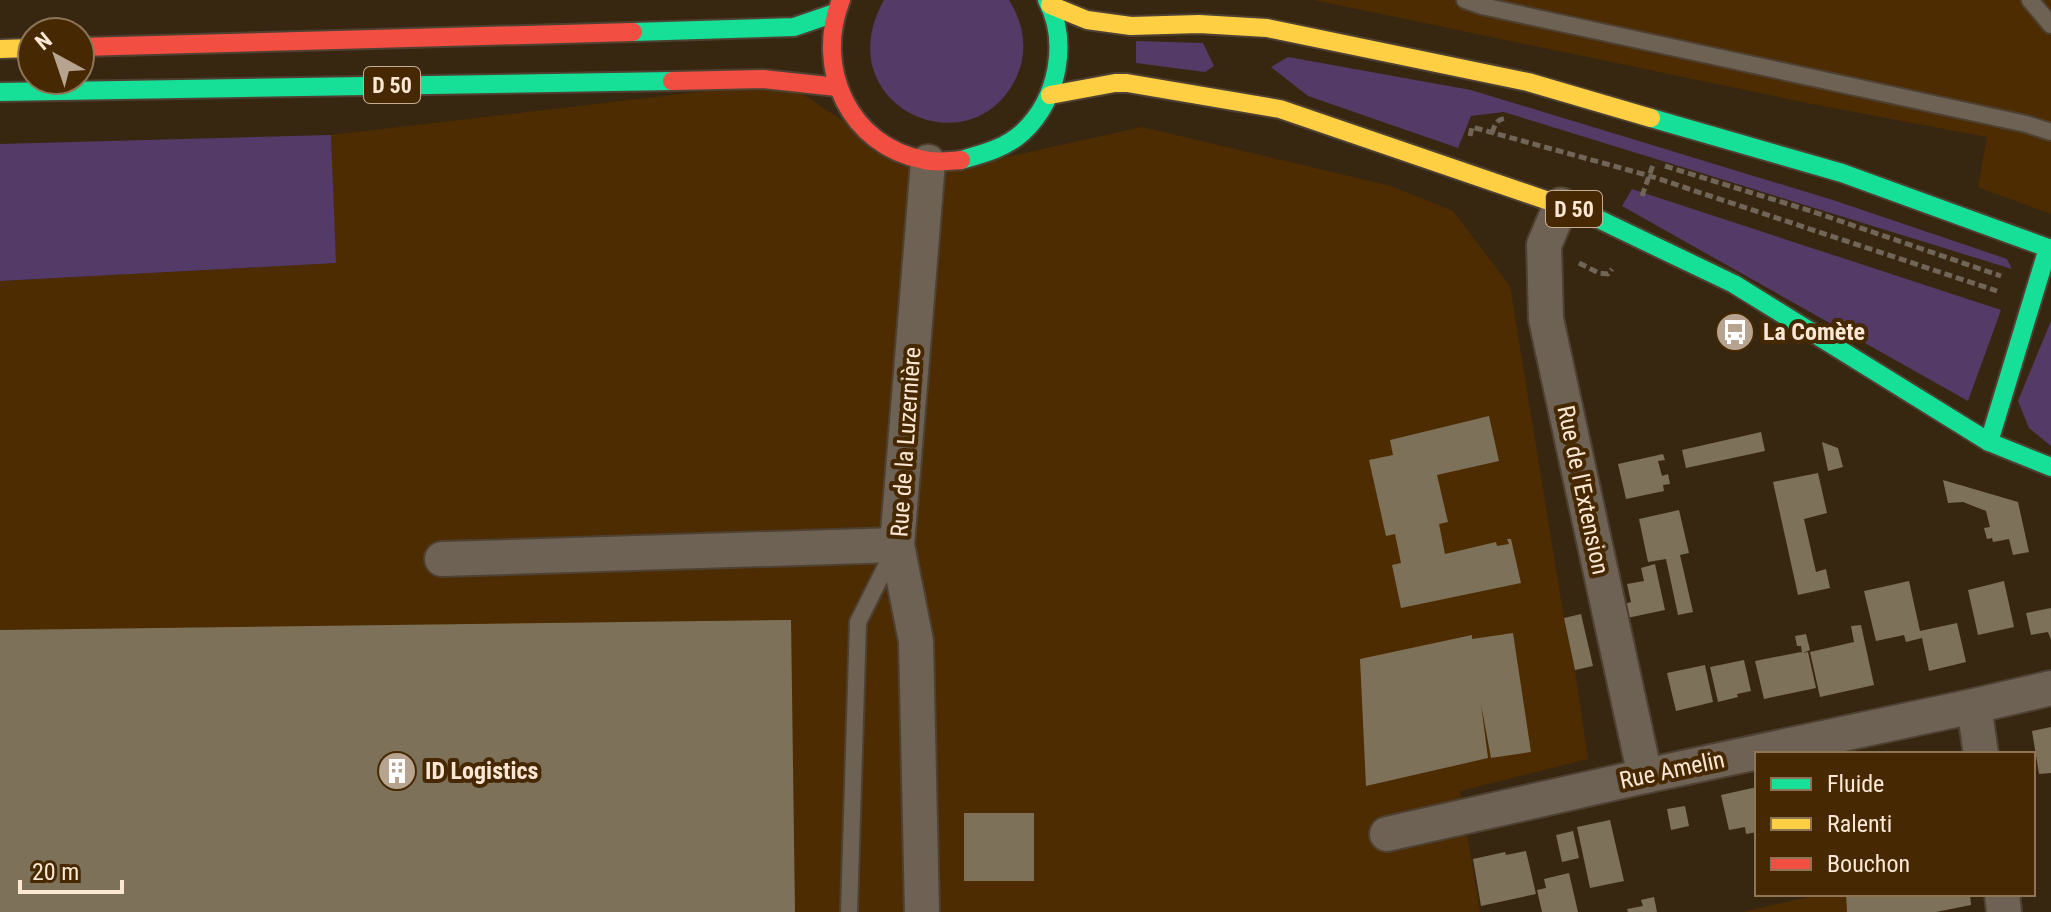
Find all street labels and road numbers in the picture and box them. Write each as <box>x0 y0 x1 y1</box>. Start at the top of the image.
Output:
road number: D 50 <box>364 67 420 103</box>
road number: D 50 <box>1546 191 1602 227</box>
street label: Rue de la Luzernière <box>885 346 927 538</box>
street label: Rue de l'Extension <box>1551 403 1615 577</box>
street label: Rue Amelin <box>1617 745 1727 795</box>

